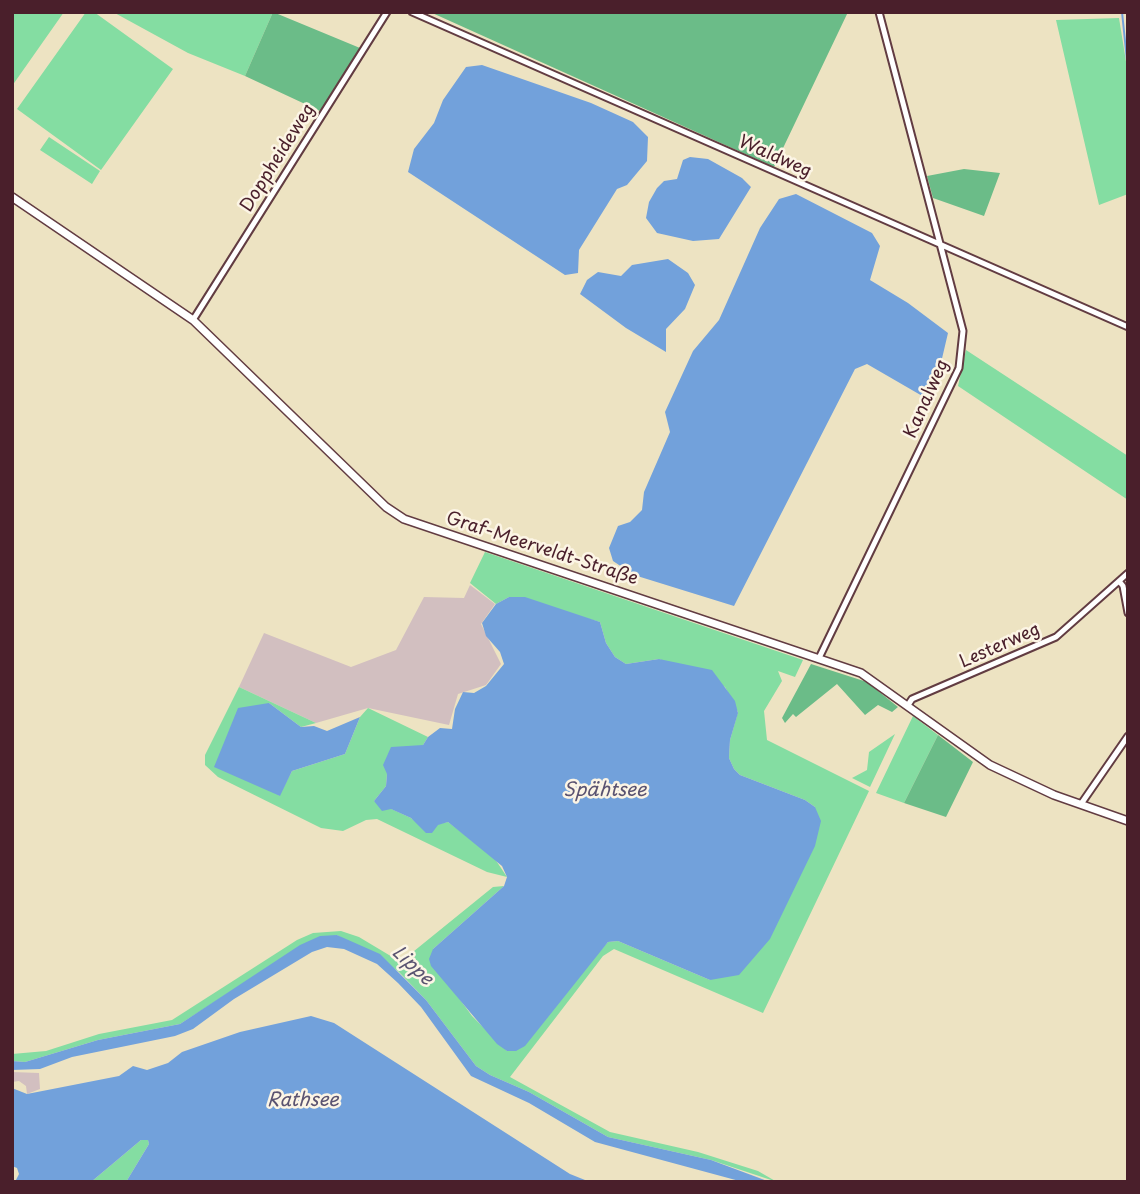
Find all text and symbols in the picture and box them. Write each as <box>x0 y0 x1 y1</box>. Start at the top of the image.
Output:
street label: Doppheideweg <box>236 100 320 216</box>
street label: Waldweg <box>735 131 815 183</box>
street label: Kanalweg <box>900 356 954 442</box>
street label: Graf-Meerveldt-Straße <box>443 508 641 590</box>
street label: Lesterweg <box>956 619 1044 673</box>
water label: Spähtsee <box>563 780 647 802</box>
water label: Lippe <box>387 941 437 991</box>
water label: Rathsee <box>267 1090 339 1112</box>

